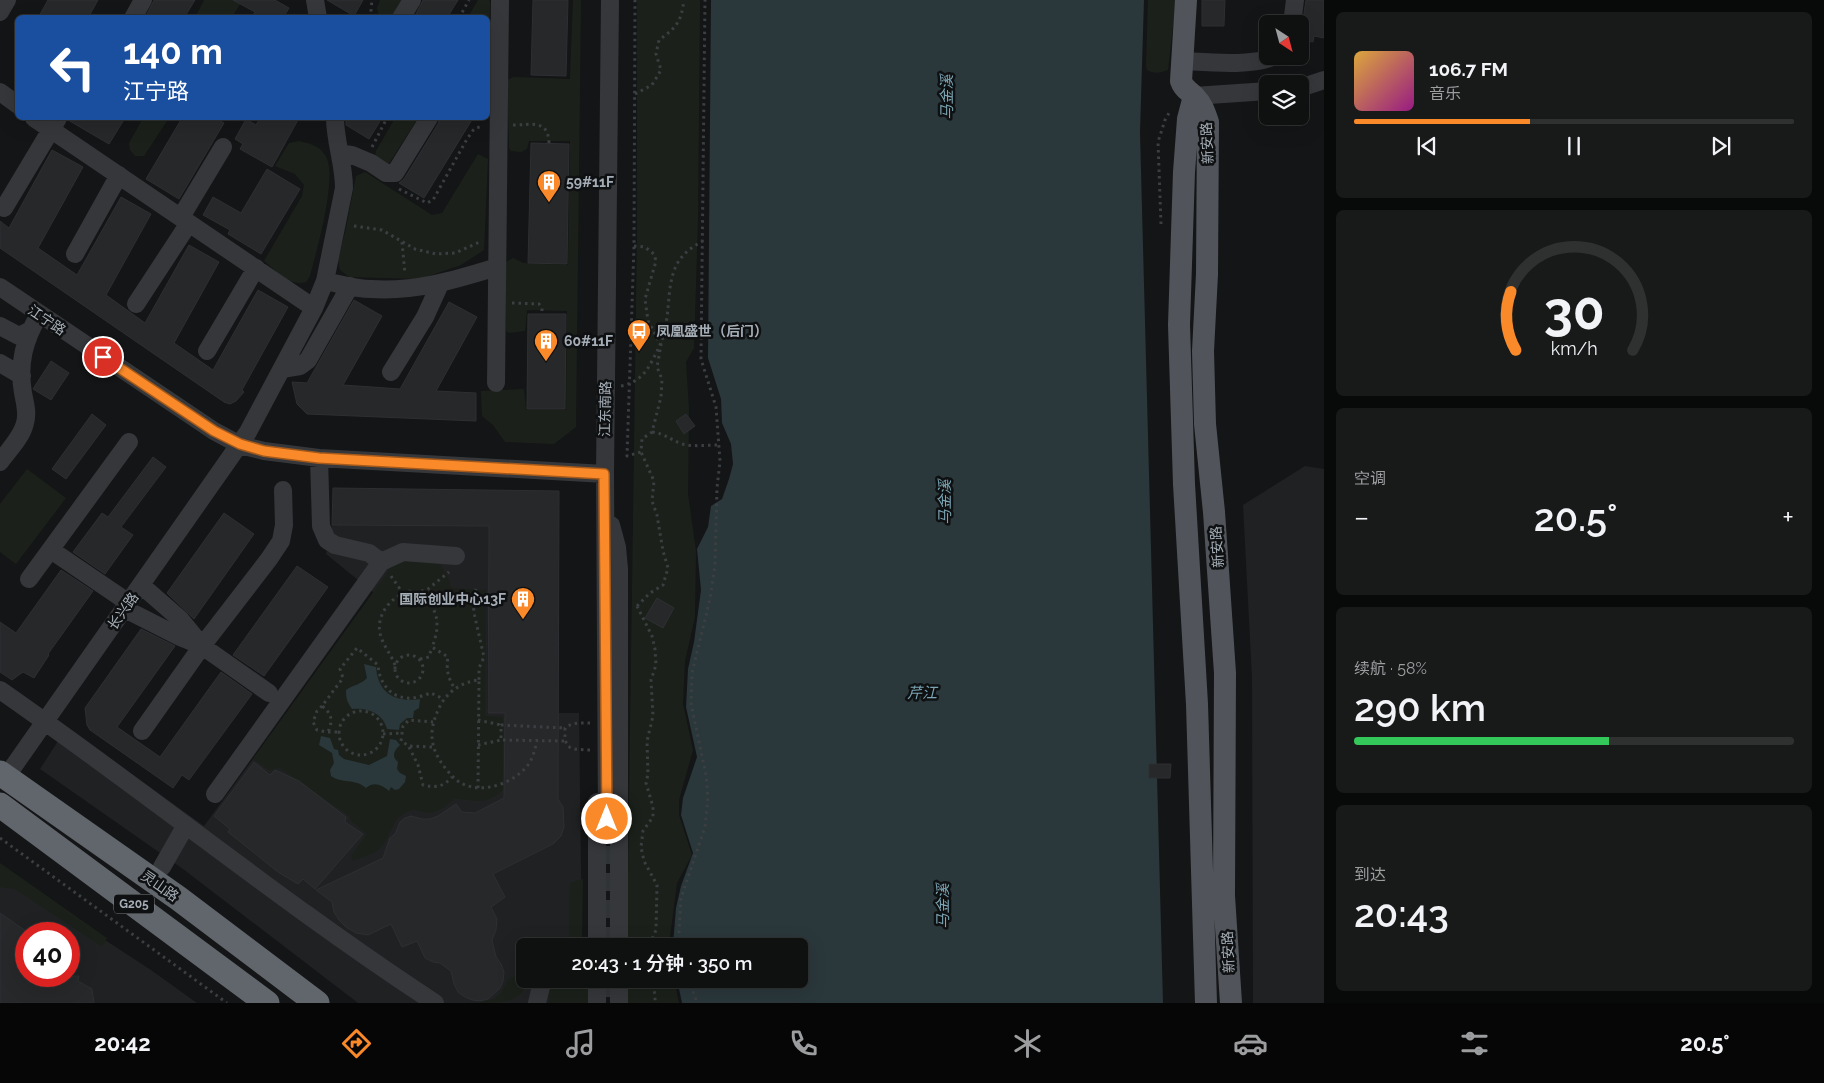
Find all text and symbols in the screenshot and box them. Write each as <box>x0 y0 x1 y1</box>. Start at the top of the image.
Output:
north arrow <box>1259 15 1309 65</box>
map controls <box>1259 15 1309 125</box>
text: 140 m <box>123 31 223 72</box>
icon: left <box>40 35 105 100</box>
text: 106.7 FM <box>1429 58 1508 80</box>
water label: 马金溪 <box>938 73 956 120</box>
button: layers <box>1259 75 1309 125</box>
text: 江宁路 <box>123 78 189 104</box>
text: 音乐 <box>1429 84 1461 103</box>
street label: 新安路 <box>1198 122 1216 164</box>
icon: previous <box>1413 132 1441 160</box>
icon: pause <box>1560 132 1588 160</box>
icon: next <box>1707 132 1735 160</box>
building icon: 59#11F <box>536 169 562 203</box>
place label: 59#11F <box>566 174 614 190</box>
text: 30 <box>1544 280 1604 341</box>
street label: 江宁路 <box>25 302 69 338</box>
bus stop icon: 凤凰盛世（后门） <box>626 318 652 352</box>
place label: 凤凰盛世（后门） <box>656 323 768 339</box>
building icon: 60#11F <box>533 328 559 362</box>
place label: 60#11F <box>564 333 613 349</box>
pin <box>82 336 124 378</box>
text: km/h <box>1550 338 1598 359</box>
icon: arrive <box>89 343 117 371</box>
street label: 江东南路 <box>597 381 613 437</box>
text: 空调 <box>1354 469 1386 488</box>
water label: 马金溪 <box>936 478 954 525</box>
text: 20.5° <box>1534 495 1618 540</box>
text: − <box>1354 501 1369 534</box>
text: + <box>1782 501 1794 534</box>
street label: 新安路 <box>1208 525 1226 569</box>
building icon: 国际创业中心13F <box>510 586 536 620</box>
street label: 长兴路 <box>104 589 142 633</box>
place label: 国际创业中心13F <box>399 591 506 607</box>
text: 续航 · 58% <box>1354 659 1427 678</box>
water label: 芹江 <box>907 684 939 702</box>
text: 290 km <box>1354 685 1486 730</box>
position arrow <box>580 792 632 844</box>
text: 到达 <box>1354 865 1386 884</box>
street label: 灵山路 <box>138 867 182 905</box>
water label: 马金溪 <box>934 882 952 929</box>
text: 20:43 <box>1354 891 1449 936</box>
road number: G205 <box>114 894 154 914</box>
speed limit sign: 40 <box>15 922 80 987</box>
street label: 新安路 <box>1219 931 1237 973</box>
text: 20:43 · 1 分钟 · 350 m <box>572 952 752 974</box>
icon: directions <box>339 1026 374 1061</box>
icon: music <box>563 1026 598 1061</box>
icon: phone <box>786 1026 821 1061</box>
icon: climate <box>1010 1026 1045 1061</box>
icon: car <box>1233 1026 1268 1061</box>
icon: filters <box>1457 1026 1492 1061</box>
text: 20:42 <box>94 1030 151 1056</box>
text: 20.5° <box>1680 1030 1730 1056</box>

